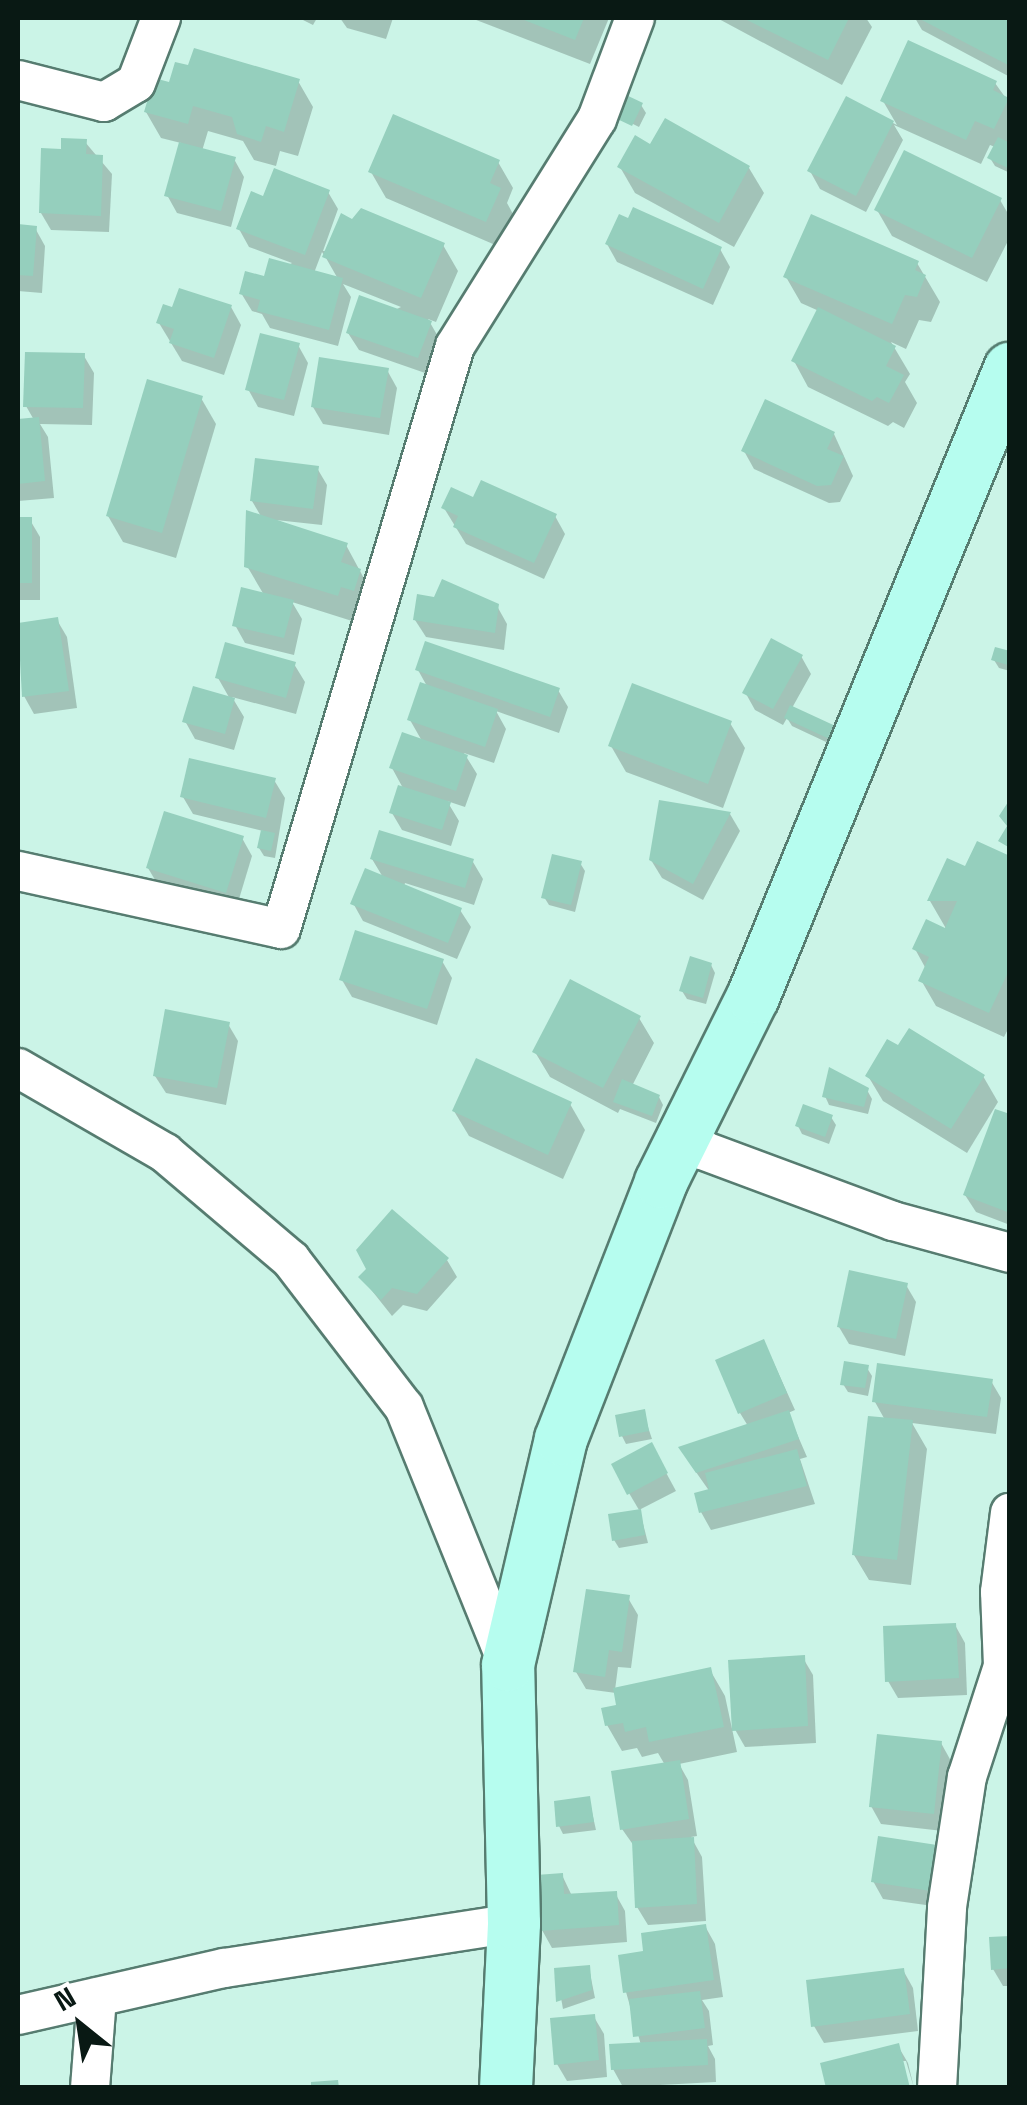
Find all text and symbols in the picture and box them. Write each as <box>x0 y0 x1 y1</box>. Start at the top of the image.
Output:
north arrow <box>30 1975 130 2075</box>
text: N <box>48 1979 82 2019</box>

